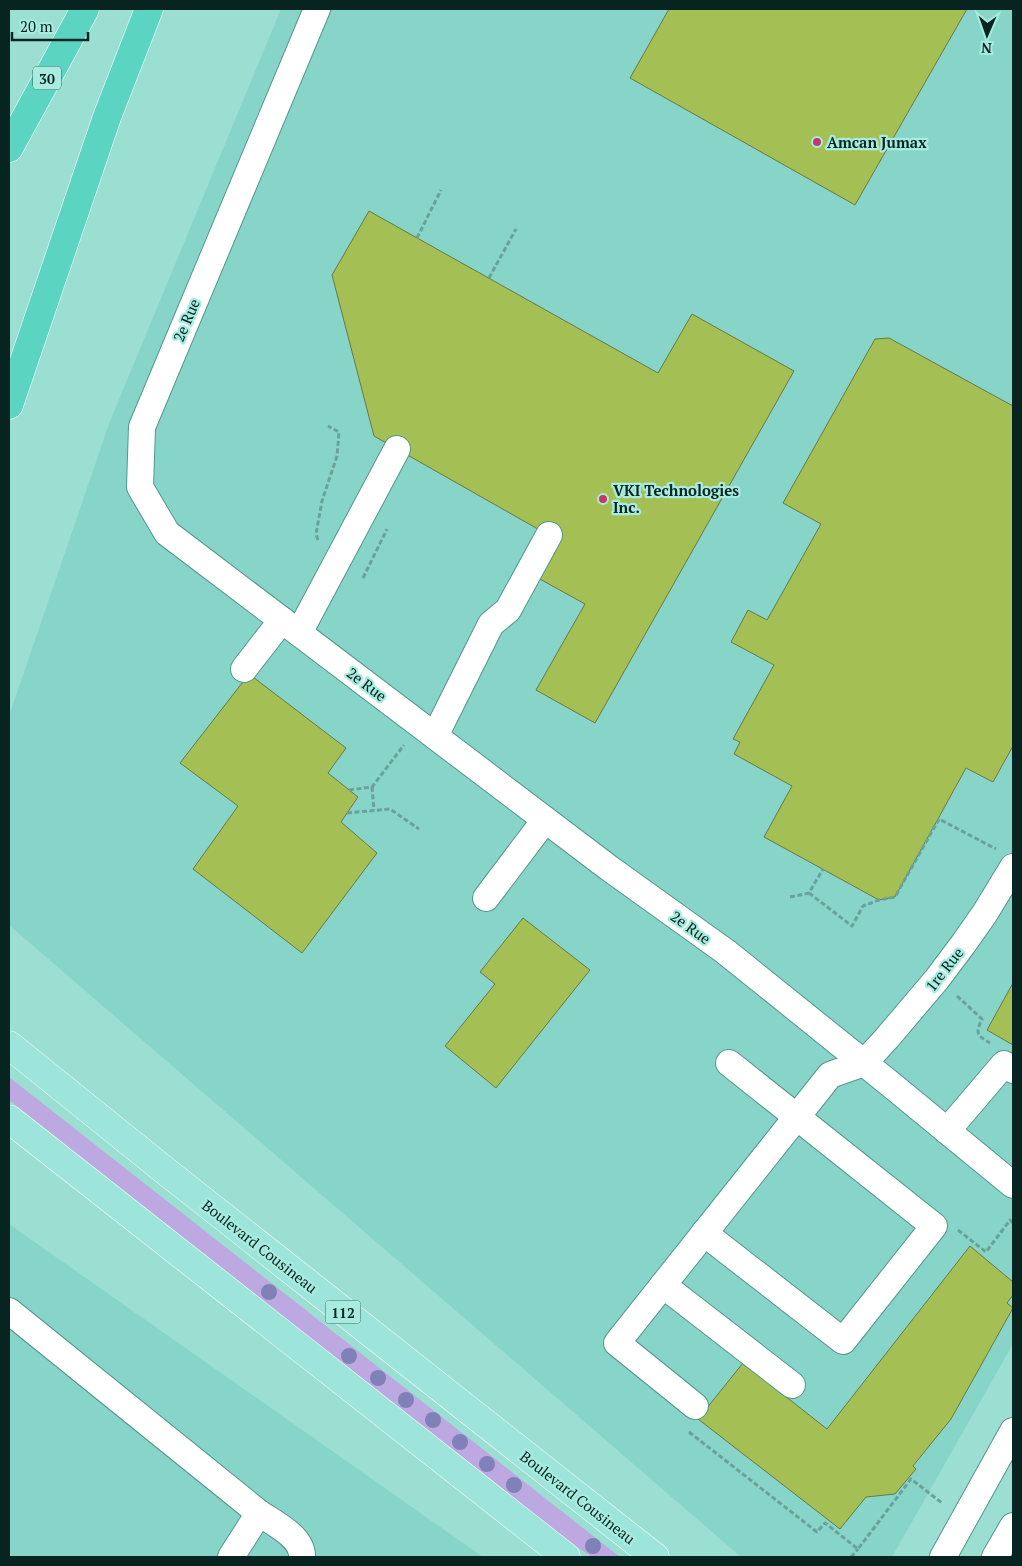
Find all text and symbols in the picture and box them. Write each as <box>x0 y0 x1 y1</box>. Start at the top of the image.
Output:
scale bar <box>12 10 89 42</box>
north arrow <box>962 10 1012 60</box>
text: 20 m <box>20 16 53 36</box>
text: N <box>981 39 992 58</box>
road number: 30 <box>33 66 61 90</box>
place label: Amcan Jumax <box>827 132 927 152</box>
marker: Amcan Jumax <box>811 136 823 148</box>
street label: 2e Rue <box>168 295 204 345</box>
place label: VKI Technologies Inc. <box>613 480 739 517</box>
marker: VKI Technologies Inc. <box>597 493 609 505</box>
street label: 2e Rue <box>343 663 391 705</box>
street label: 2e Rue <box>667 906 715 948</box>
street label: 1re Rue <box>921 943 967 995</box>
street label: Boulevard Cousineau <box>198 1195 322 1297</box>
road number: 112 <box>326 1300 360 1324</box>
street label: Boulevard Cousineau <box>516 1446 640 1548</box>

